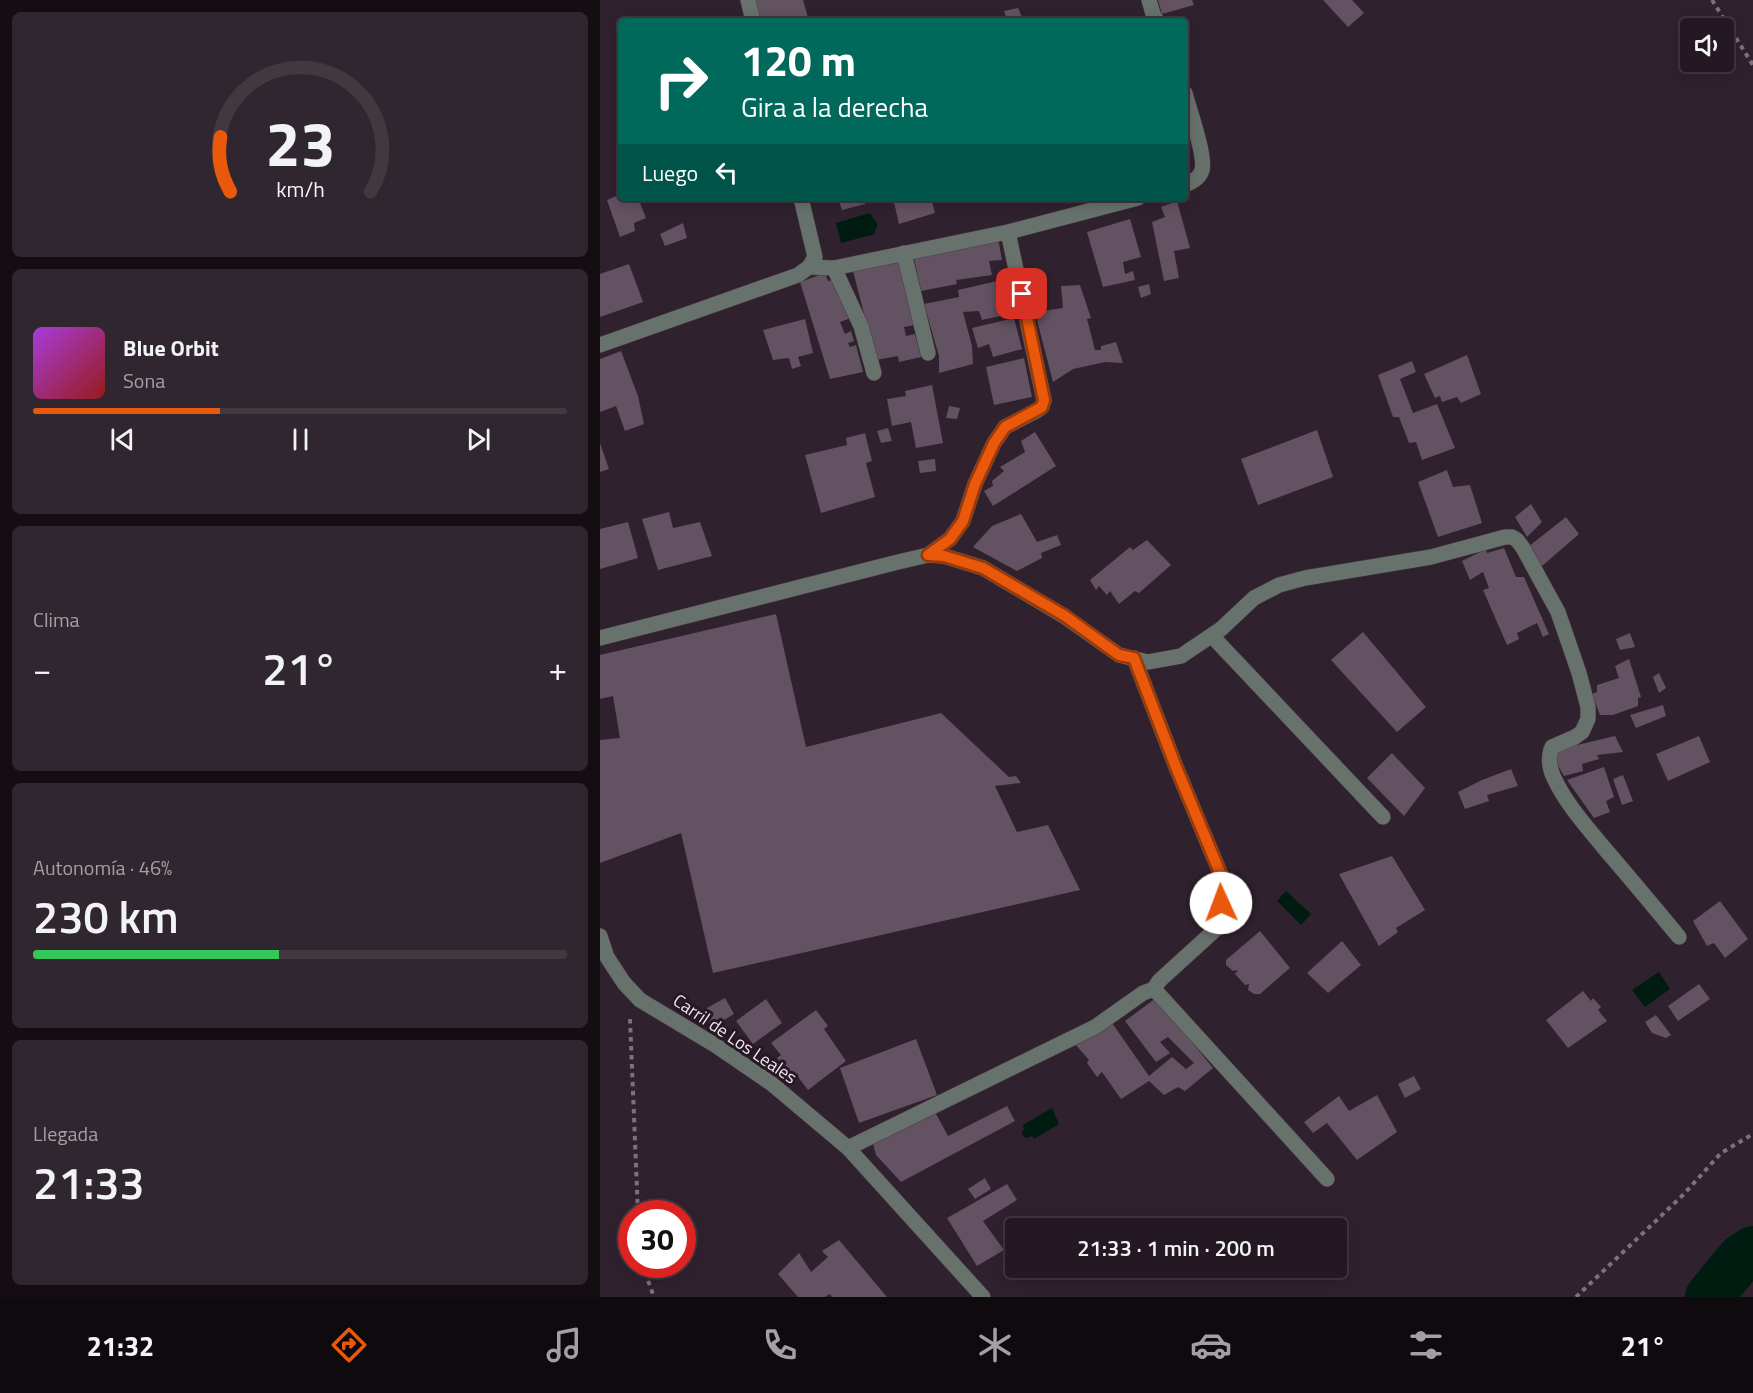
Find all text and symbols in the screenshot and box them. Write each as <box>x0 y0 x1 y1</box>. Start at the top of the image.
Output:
map controls <box>1680 18 1734 72</box>
button: sound <box>1680 18 1734 72</box>
text: 120 m <box>741 28 856 92</box>
icon: right <box>642 42 720 120</box>
text: Gira a la derecha <box>741 86 928 127</box>
text: 23 <box>265 95 335 190</box>
text: Luego <box>642 156 698 190</box>
icon: left <box>710 156 743 189</box>
text: km/h <box>276 173 324 205</box>
pin <box>996 268 1047 319</box>
icon: arrive <box>1005 277 1038 310</box>
text: Blue Orbit <box>123 331 219 365</box>
text: Sona <box>123 365 165 396</box>
icon: previous <box>106 423 139 456</box>
icon: pause <box>284 423 317 456</box>
icon: next <box>462 423 495 456</box>
text: Clima <box>33 604 80 635</box>
text: 21° <box>262 634 338 702</box>
text: − <box>33 644 51 694</box>
text: + <box>549 644 567 694</box>
text: Autonomía · 46% <box>33 852 172 883</box>
position arrow <box>1189 871 1253 935</box>
text: 230 km <box>33 882 179 950</box>
street label: Carril de Los Leales <box>668 987 803 1090</box>
text: Llegada <box>33 1118 98 1149</box>
text: 21:33 <box>33 1148 145 1216</box>
speed limit sign: 30 <box>618 1200 696 1278</box>
text: 21:33 · 1 min · 200 m <box>1077 1231 1275 1265</box>
icon: directions <box>328 1324 370 1366</box>
icon: music <box>543 1324 585 1366</box>
icon: phone <box>759 1324 801 1366</box>
icon: climate <box>974 1324 1016 1366</box>
icon: car <box>1190 1324 1232 1366</box>
icon: filters <box>1405 1324 1447 1366</box>
text: 21:32 <box>87 1325 154 1366</box>
text: 21° <box>1621 1325 1666 1366</box>

